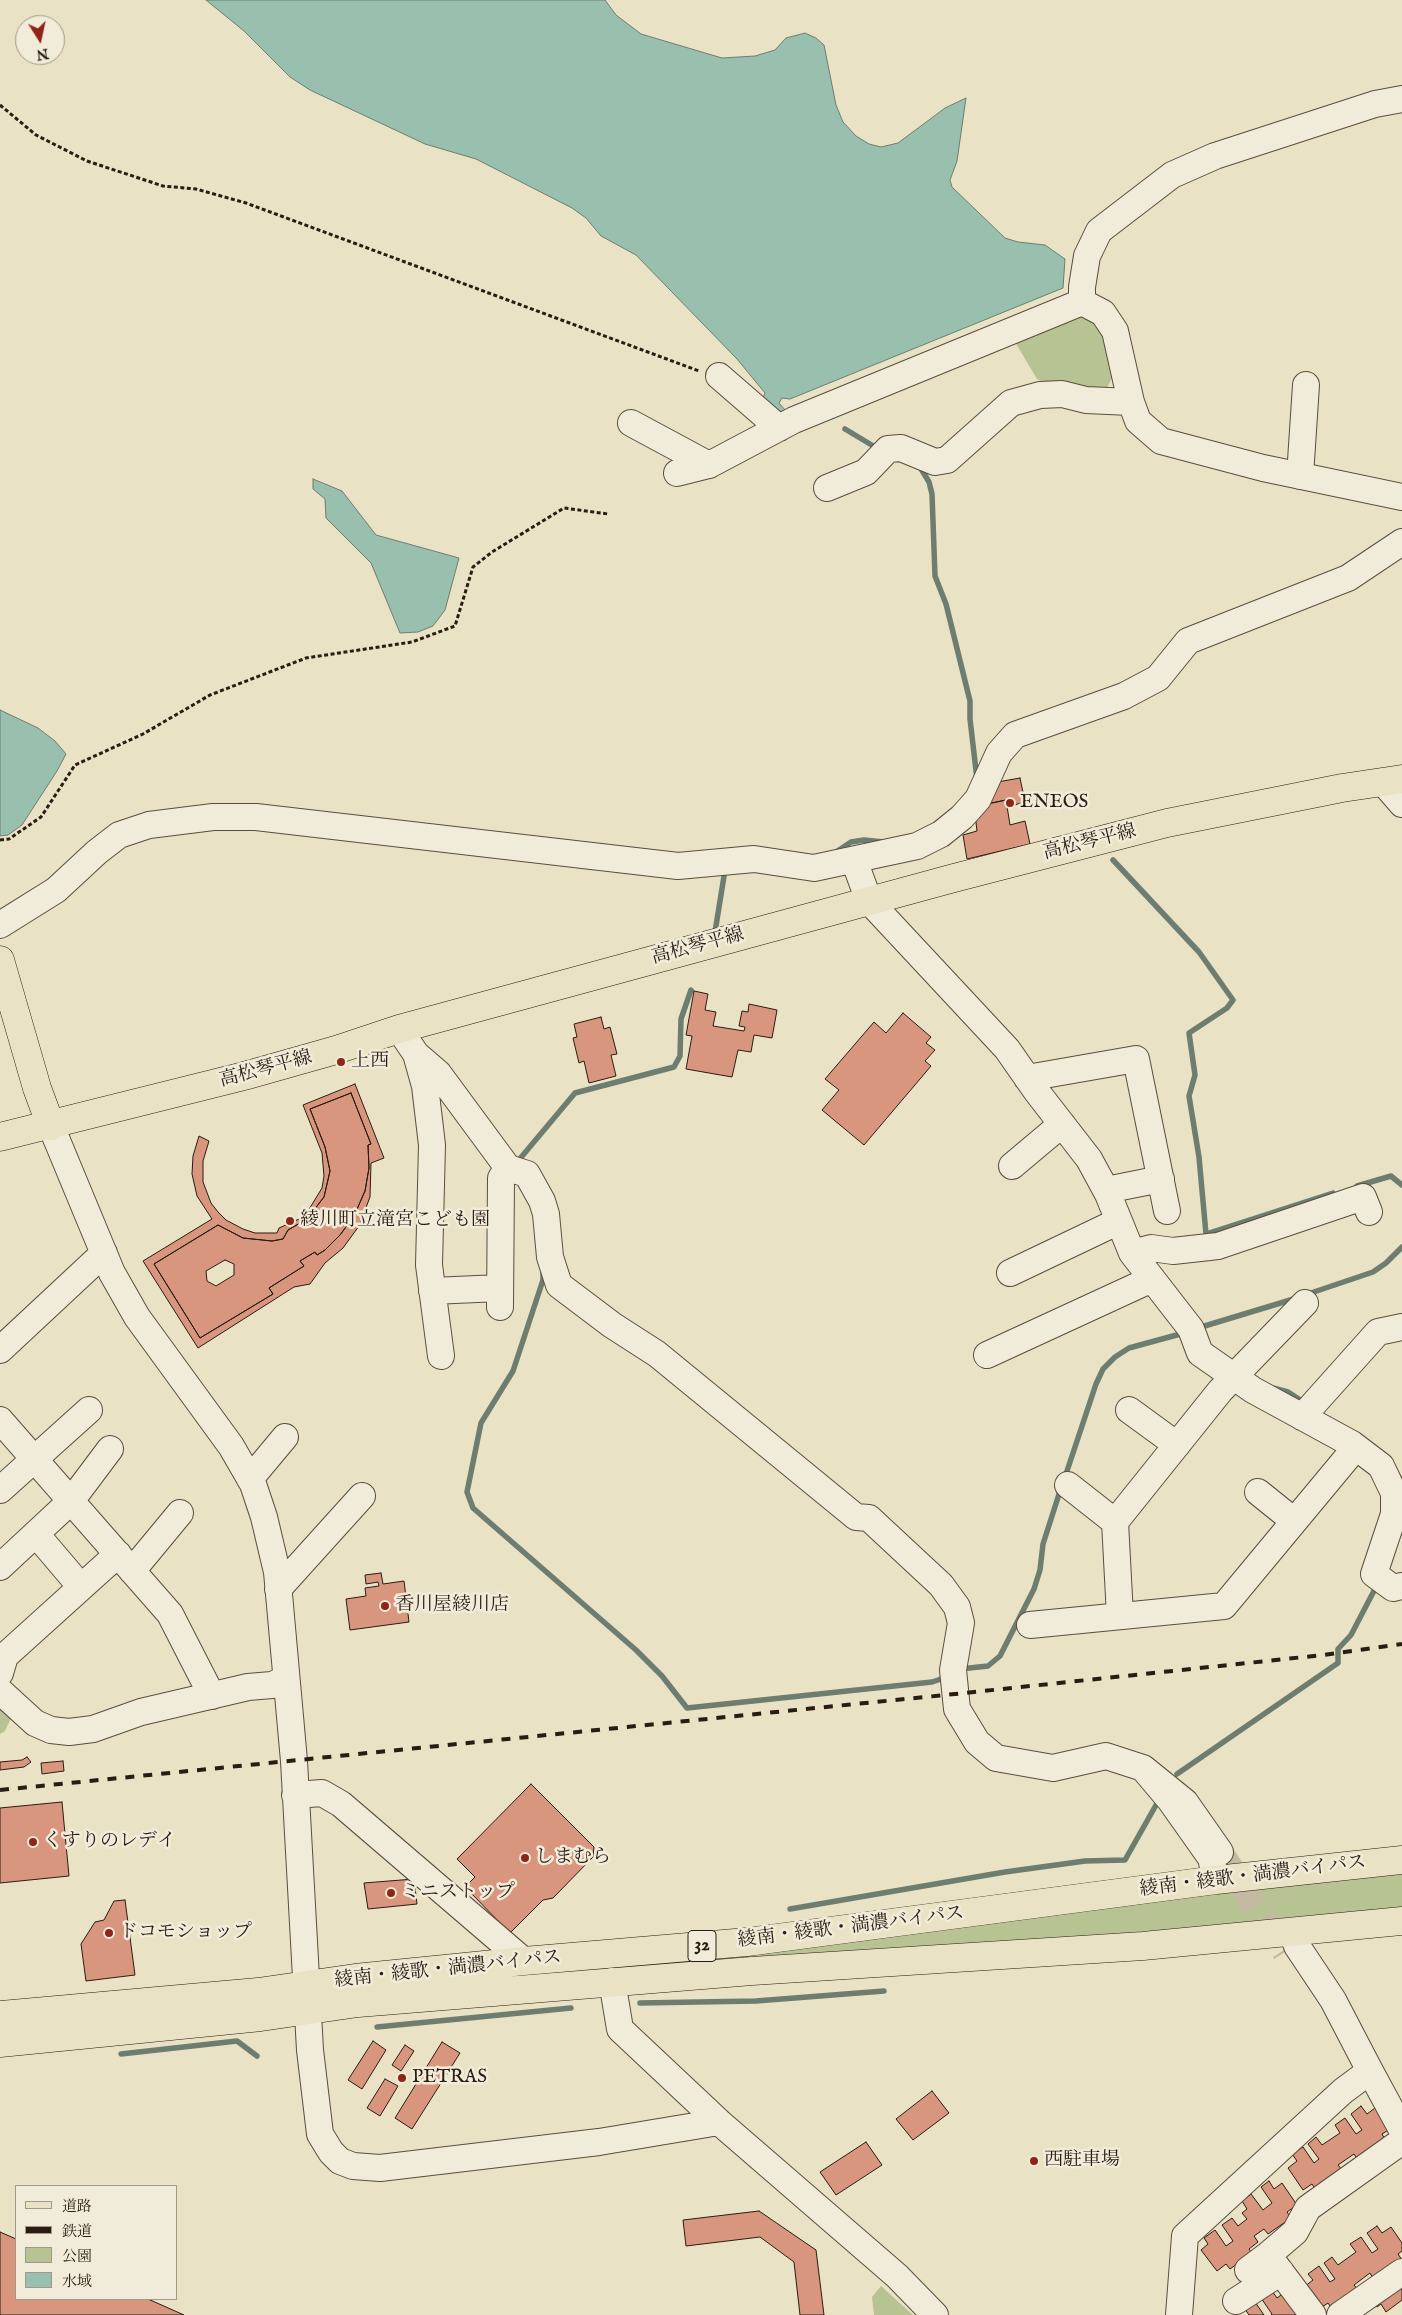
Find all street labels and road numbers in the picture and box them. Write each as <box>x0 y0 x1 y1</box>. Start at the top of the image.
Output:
street label: 高松琴平線 <box>1041 820 1139 866</box>
street label: 高松琴平線 <box>649 924 747 970</box>
street label: 高松琴平線 <box>217 1047 315 1093</box>
street label: 綾南・綾歌・満濃バイパス <box>1138 1852 1368 1902</box>
street label: 綾南・綾歌・満濃バイパス <box>736 1903 966 1953</box>
road number: 32 <box>688 1930 716 1962</box>
street label: 綾南・綾歌・満濃バイパス <box>333 1947 563 1993</box>

